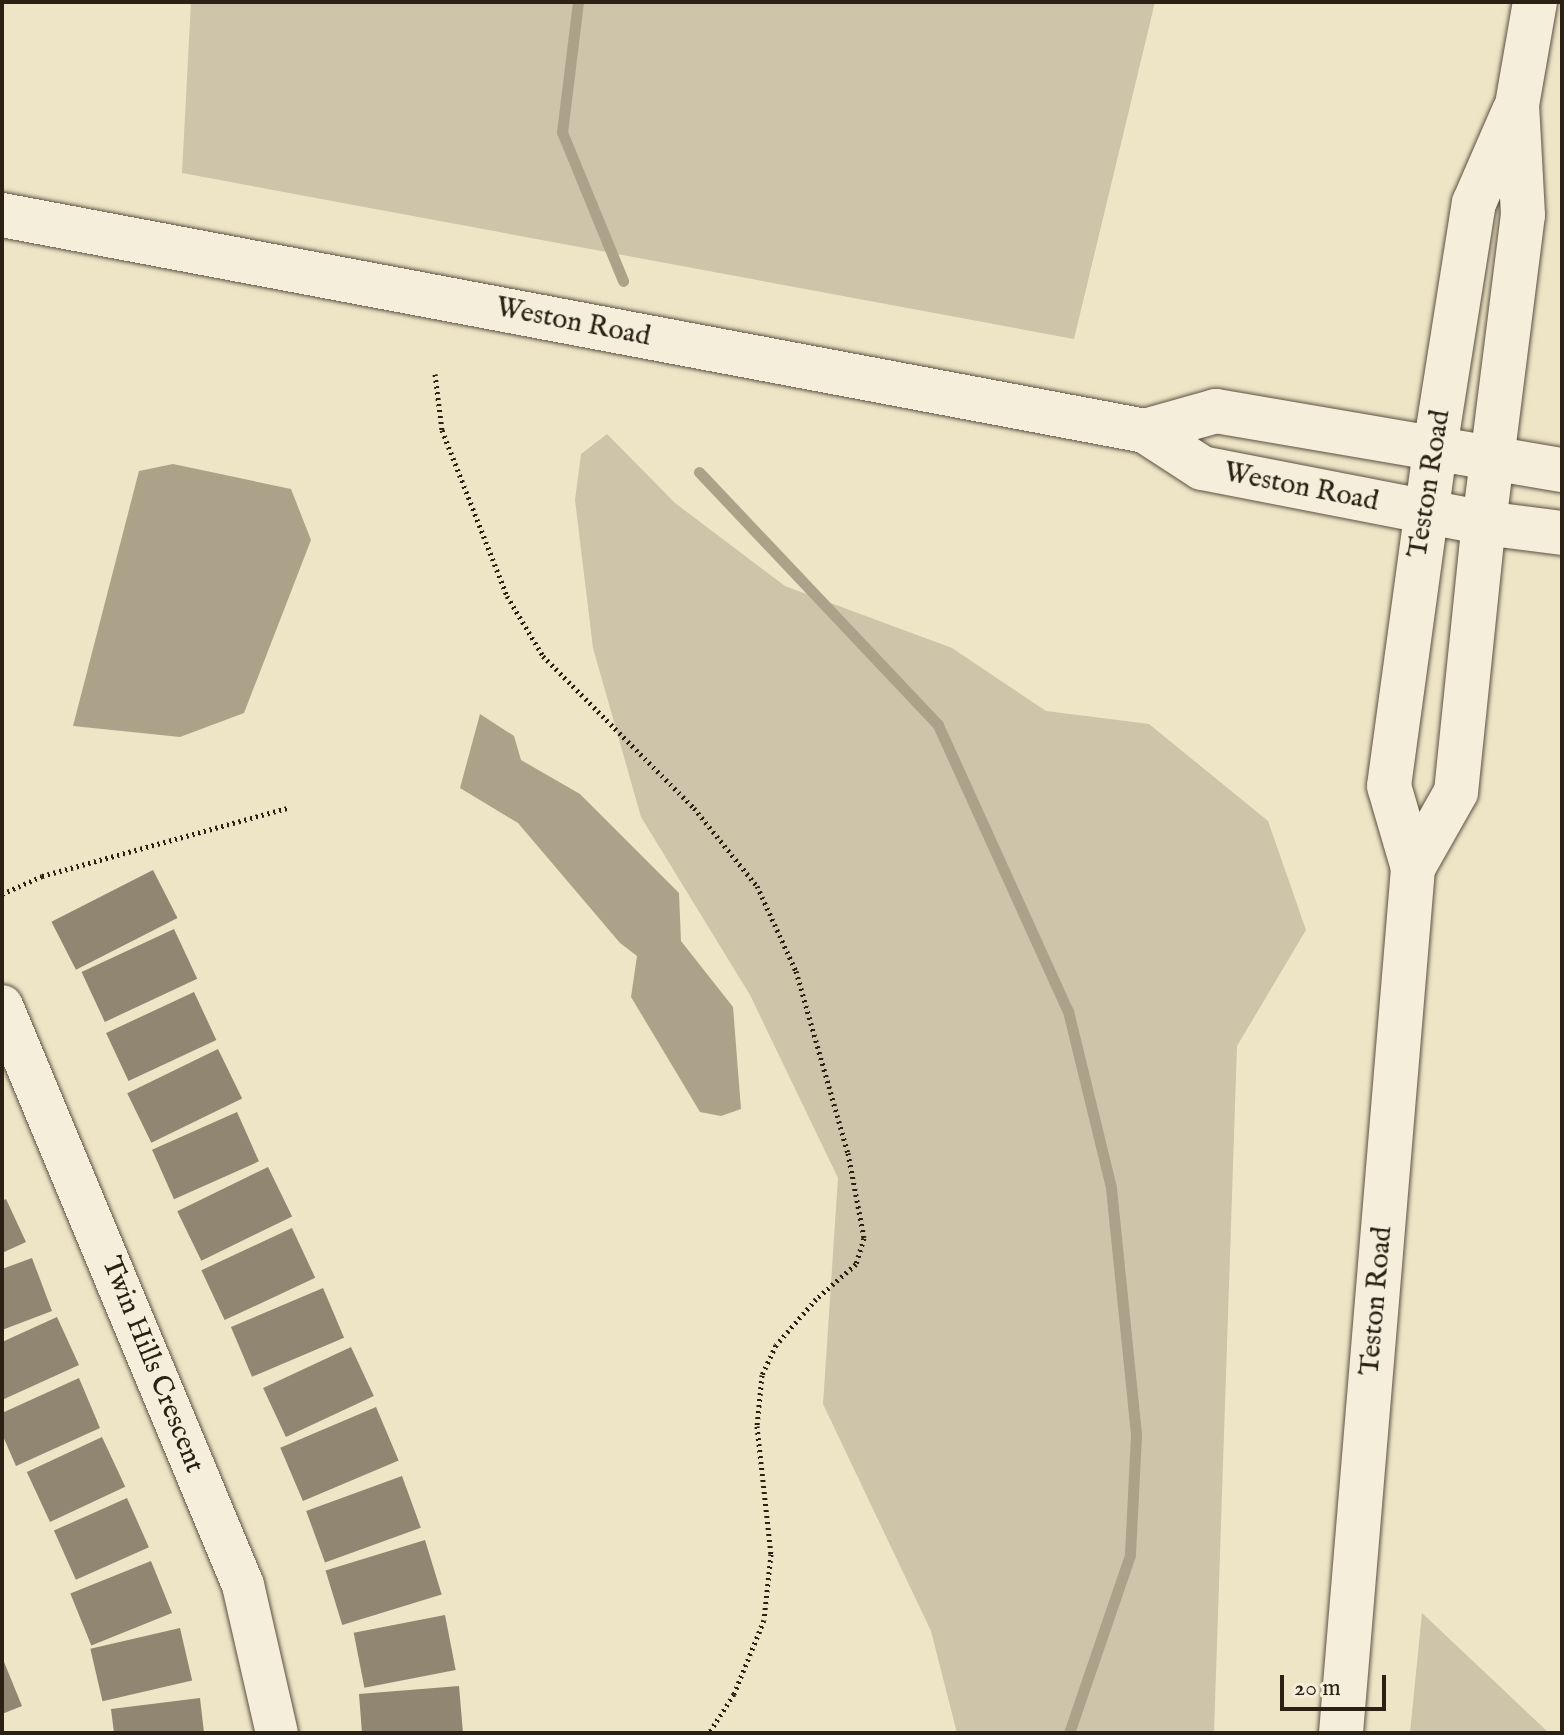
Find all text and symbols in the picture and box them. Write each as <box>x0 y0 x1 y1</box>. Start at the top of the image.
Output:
street label: Weston Road <box>493 292 653 354</box>
street label: Teston Road <box>1402 408 1458 560</box>
street label: Weston Road <box>1221 457 1381 519</box>
street label: Teston Road <box>1354 1225 1400 1377</box>
street label: Twin Hills Crescent <box>93 1252 211 1478</box>
scale bar <box>1284 1659 1390 1709</box>
text: 20 m <box>1294 1673 1341 1704</box>

